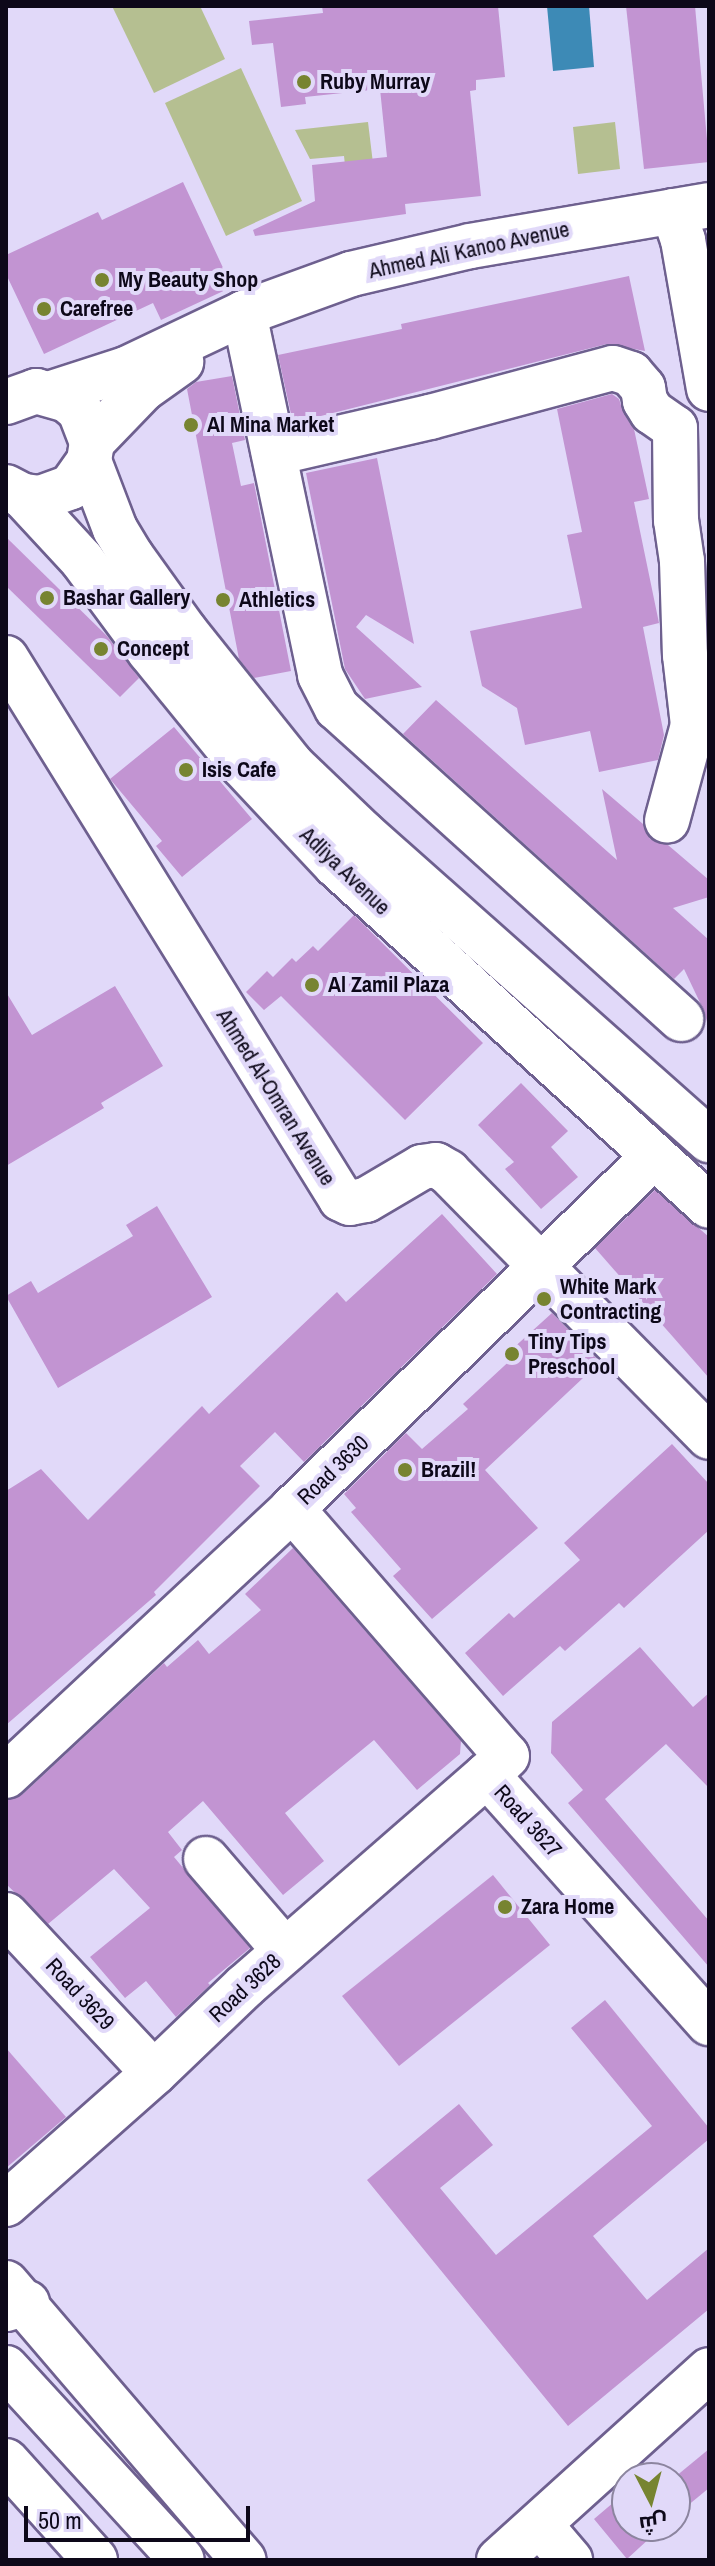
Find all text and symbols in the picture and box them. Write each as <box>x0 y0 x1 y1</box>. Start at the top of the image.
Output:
place label: Ruby Murray <box>320 69 430 95</box>
marker: Ruby Murray <box>295 73 313 91</box>
street label: Ahmed Ali Kanoo Avenue <box>365 216 573 284</box>
place label: My Beauty Shop <box>118 267 258 293</box>
marker: My Beauty Shop <box>93 271 111 289</box>
place label: Carefree <box>60 296 133 322</box>
marker: Carefree <box>35 300 53 318</box>
place label: Al Mina Market <box>207 412 334 438</box>
marker: Al Mina Market <box>182 416 200 434</box>
place label: Bashar Gallery <box>63 585 190 611</box>
place label: Athletics <box>239 587 315 613</box>
marker: Bashar Gallery <box>38 589 56 607</box>
marker: Athletics <box>214 591 232 609</box>
place label: Concept <box>117 636 189 662</box>
marker: Concept <box>92 640 110 658</box>
place label: Isis Cafe <box>202 757 276 783</box>
marker: Isis Cafe <box>177 761 195 779</box>
street label: Adliya Avenue <box>294 821 396 921</box>
place label: Al Zamil Plaza <box>328 972 449 998</box>
marker: Al Zamil Plaza <box>303 976 321 994</box>
street label: Ahmed Al-Omran Avenue <box>210 1003 342 1191</box>
place label: White Mark Contracting <box>560 1273 661 1324</box>
marker: White Mark Contracting <box>535 1290 553 1308</box>
place label: Tiny Tips Preschool <box>528 1328 615 1380</box>
marker: Tiny Tips Preschool <box>503 1345 521 1363</box>
street label: Road 3630 <box>292 1430 374 1510</box>
place label: Brazil! <box>421 1457 476 1483</box>
marker: Brazil! <box>396 1461 414 1479</box>
street label: Road 3627 <box>489 1779 567 1863</box>
place label: Zara Home <box>521 1894 614 1920</box>
marker: Zara Home <box>496 1898 514 1916</box>
street label: Road 3628 <box>204 1948 286 2028</box>
street label: Road 3629 <box>40 1953 120 2035</box>
north arrow <box>611 2462 691 2542</box>
scale bar <box>28 2490 254 2540</box>
text: 50 m <box>38 2504 82 2536</box>
text: ش <box>638 2507 669 2540</box>

